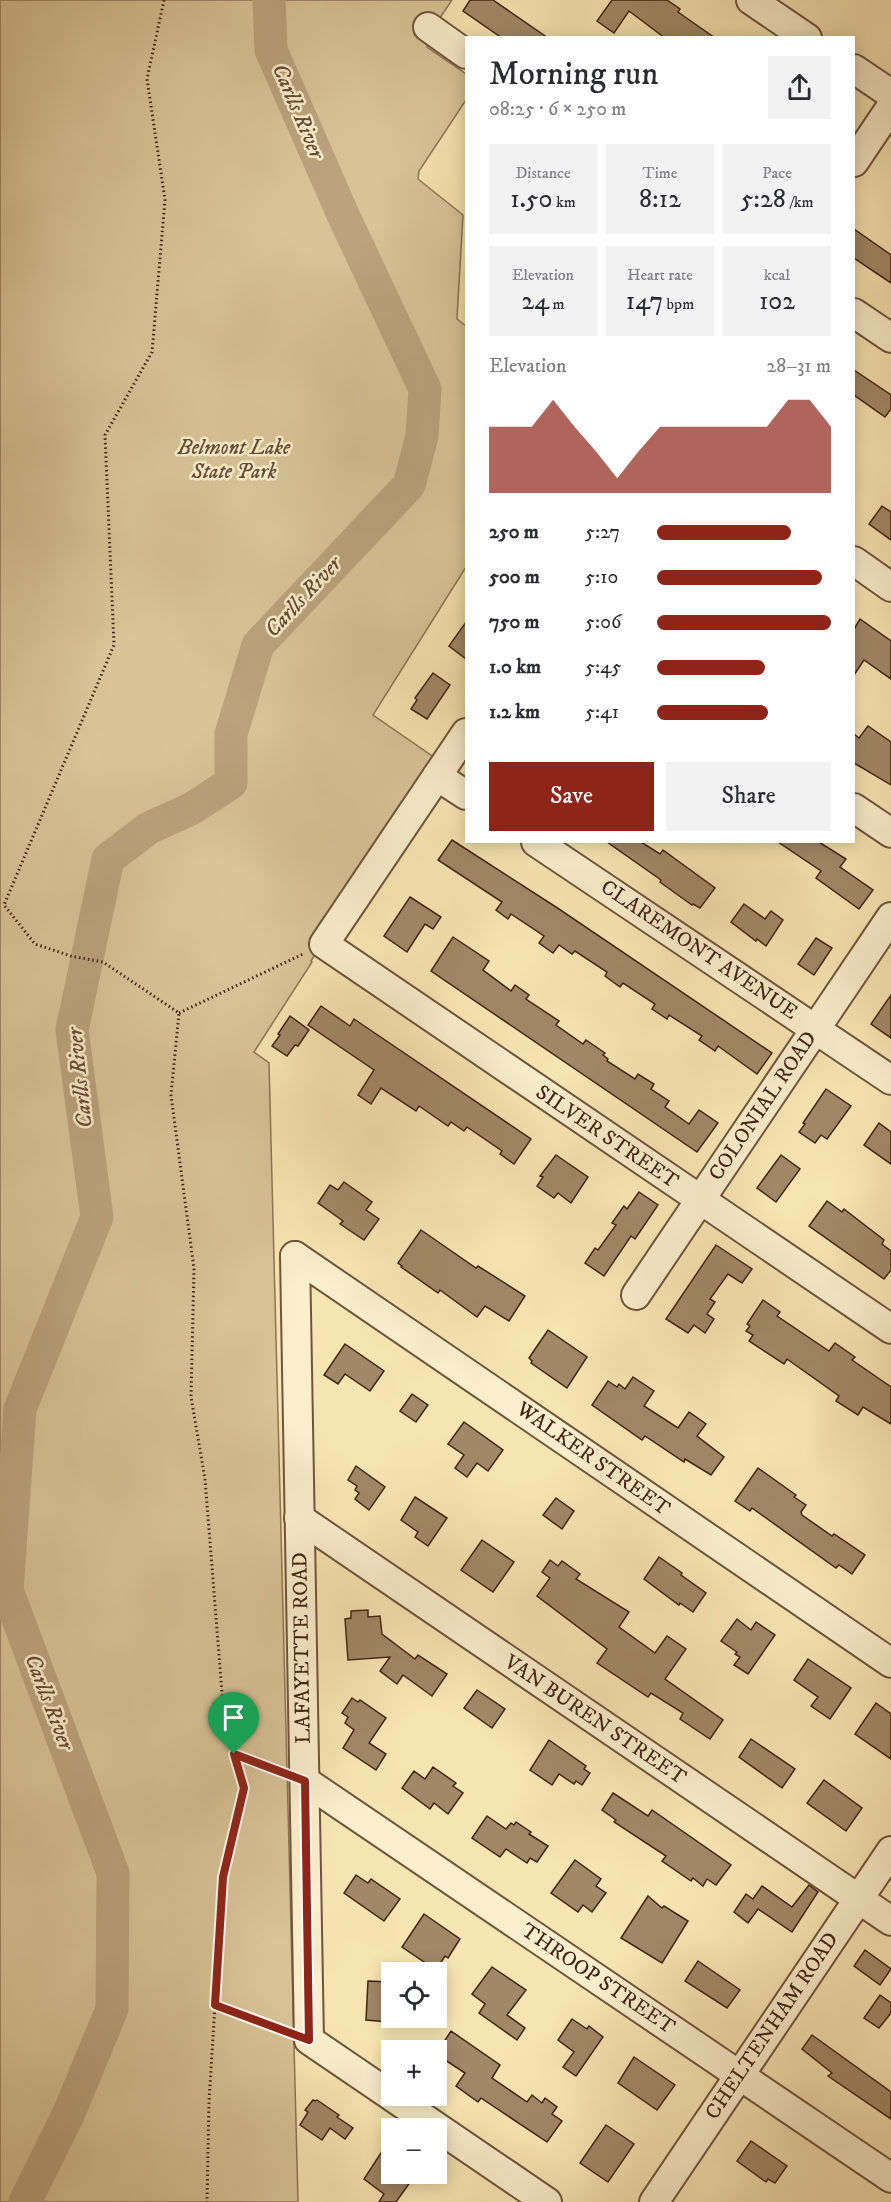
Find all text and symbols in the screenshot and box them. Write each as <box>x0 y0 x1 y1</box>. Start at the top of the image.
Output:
text: Morning run <box>489 54 658 95</box>
button: share <box>768 56 831 119</box>
water label: Carlls River <box>266 59 331 165</box>
text: 08:25 · 6 × 250 m <box>489 97 626 122</box>
text: Distance <box>515 163 571 183</box>
text: Time <box>643 163 677 183</box>
text: Pace <box>762 163 792 183</box>
text: 1.50 <box>510 183 552 216</box>
text: 8:12 <box>639 183 681 216</box>
text: 5:28 <box>740 183 786 216</box>
text: km <box>552 192 576 212</box>
text: /km <box>786 192 814 212</box>
text: Elevation <box>512 265 574 285</box>
text: Heart rate <box>627 265 693 285</box>
text: kcal <box>764 265 790 285</box>
text: 24 <box>521 285 549 318</box>
text: 147 <box>626 285 663 318</box>
text: 102 <box>759 285 795 318</box>
text: m <box>549 294 565 314</box>
text: bpm <box>663 294 694 314</box>
text: Elevation <box>489 354 566 379</box>
text: 28–31 m <box>767 354 831 379</box>
park label: Belmont Lake State Park <box>177 435 291 485</box>
text: 250 m <box>489 520 539 545</box>
text: 5:27 <box>585 520 620 545</box>
water label: Carlls River <box>259 549 349 643</box>
text: 500 m <box>489 565 540 590</box>
text: 5:10 <box>585 565 618 590</box>
text: 750 m <box>489 610 539 635</box>
text: 5:06 <box>585 610 621 635</box>
text: 1.0 km <box>489 655 541 680</box>
text: 5:45 <box>585 655 621 680</box>
text: 1.2 km <box>489 700 540 725</box>
text: 5:41 <box>585 700 619 725</box>
button: Save <box>489 762 654 831</box>
button: Share <box>666 762 831 831</box>
street label: CLAREMONT AVENUE <box>595 874 803 1026</box>
water label: Carlls River <box>61 1024 99 1130</box>
street label: COLONIAL ROAD <box>703 1026 823 1186</box>
street label: SILVER STREET <box>531 1080 683 1194</box>
street label: WALKER STREET <box>510 1396 675 1522</box>
street label: LAFAYETTE ROAD <box>287 1552 317 1744</box>
street label: VAN BUREN STREET <box>498 1649 691 1791</box>
water label: Carlls River <box>18 1650 80 1756</box>
pin <box>208 1692 259 1754</box>
icon: arrive <box>217 1701 250 1734</box>
street label: THROOP STREET <box>516 1918 680 2040</box>
street label: CHELTENHAM ROAD <box>700 1927 844 2125</box>
map controls <box>381 1962 447 2184</box>
button: locate <box>381 1962 447 2028</box>
button: + <box>381 2040 447 2106</box>
button: − <box>381 2118 447 2184</box>

